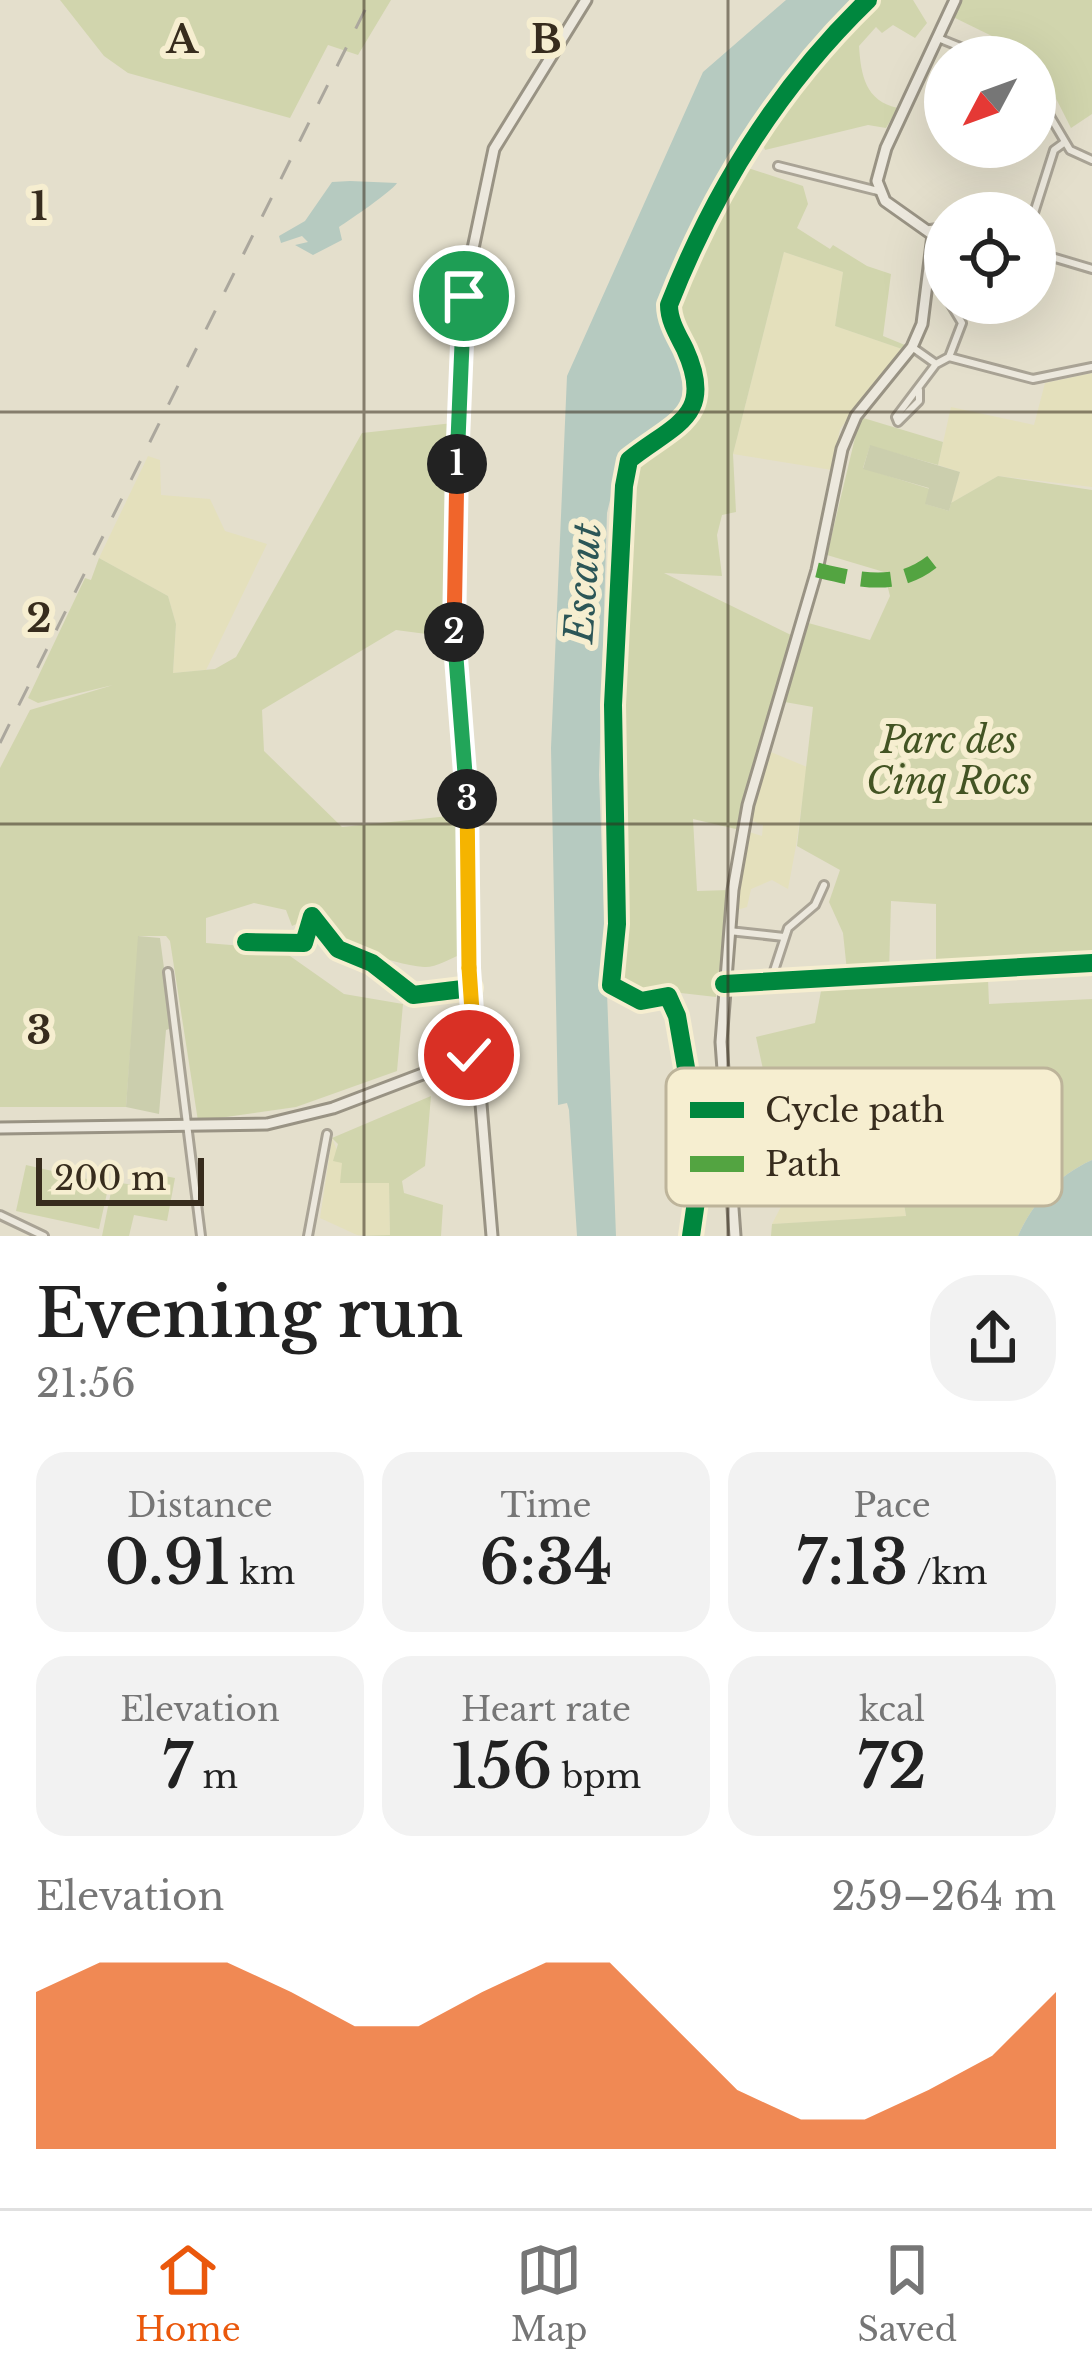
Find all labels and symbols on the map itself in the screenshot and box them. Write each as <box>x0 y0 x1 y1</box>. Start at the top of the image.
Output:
text: A <box>165 15 199 64</box>
text: B <box>530 15 562 64</box>
north arrow <box>924 36 1056 168</box>
text: 1 <box>30 182 48 231</box>
pin <box>413 245 515 347</box>
pin: 1 <box>427 434 487 494</box>
water label: Escaut <box>554 521 612 647</box>
text: 2 <box>26 594 52 643</box>
pin: 2 <box>424 602 484 662</box>
park label: Parc des Cinq Rocs <box>866 718 1032 804</box>
pin: 3 <box>437 769 497 829</box>
pin <box>418 1004 520 1106</box>
text: 3 <box>27 1006 51 1055</box>
legend <box>666 1068 1062 1206</box>
text: Cycle path <box>765 1090 945 1131</box>
text: Path <box>765 1144 841 1185</box>
scale bar <box>36 1152 204 1205</box>

